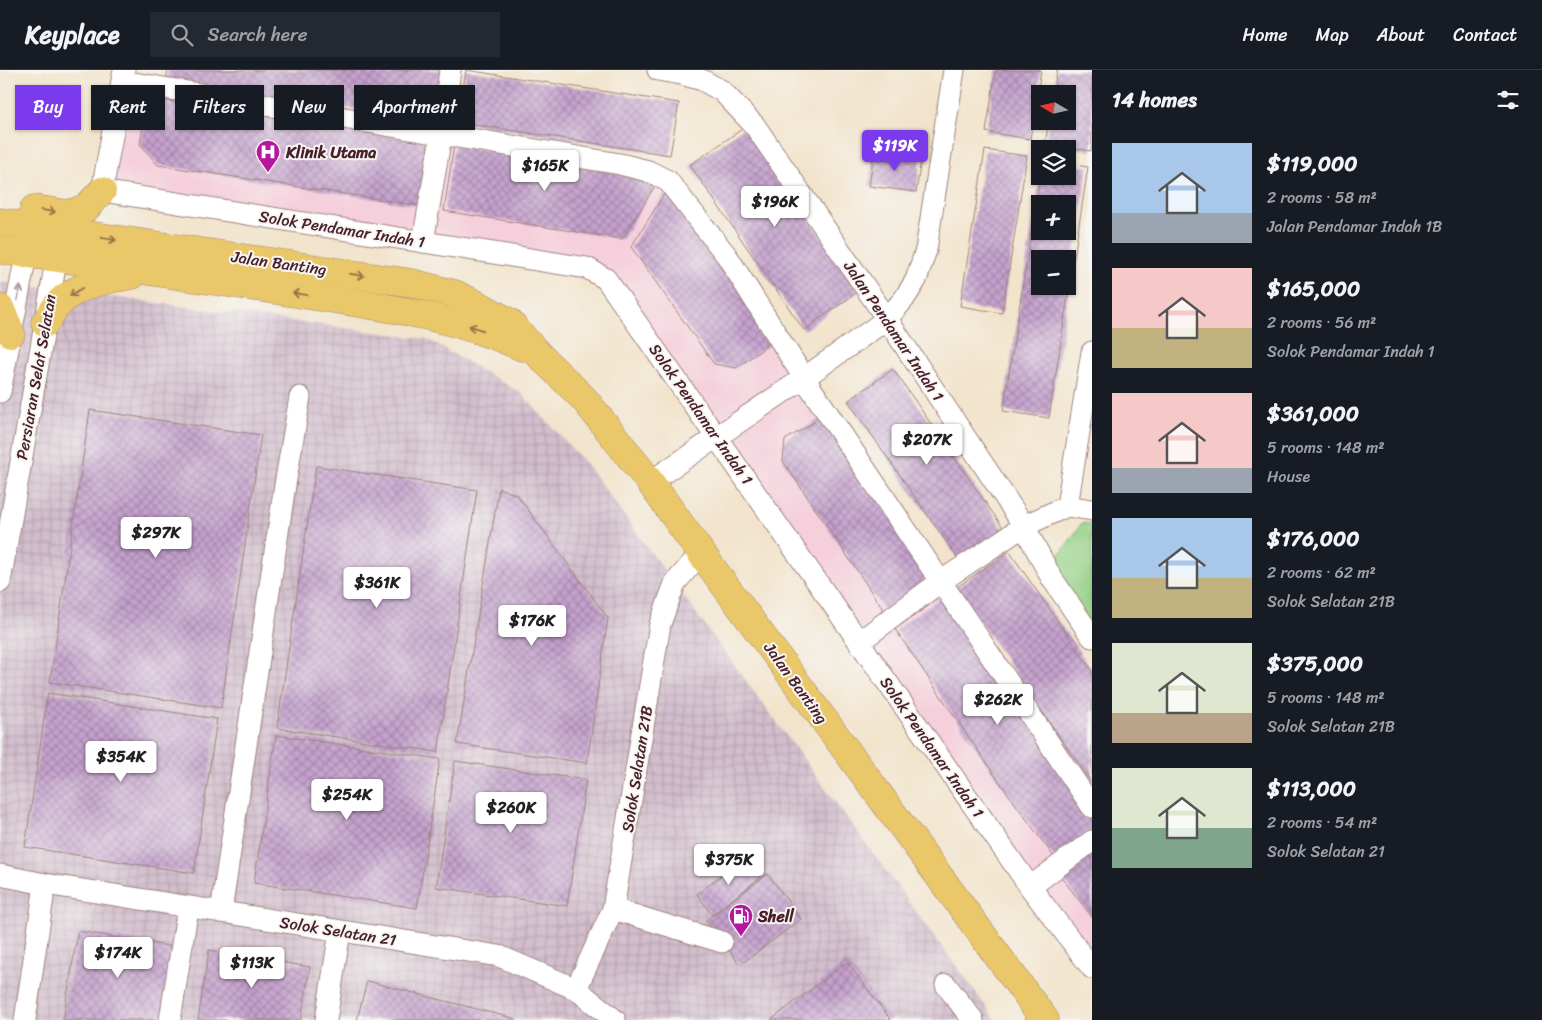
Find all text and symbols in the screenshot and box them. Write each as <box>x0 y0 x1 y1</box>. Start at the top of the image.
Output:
search box <box>150 12 500 57</box>
text: Keyplace <box>25 14 120 56</box>
text: Search here <box>208 18 308 51</box>
text: Home <box>1243 19 1288 51</box>
text: Map <box>1316 19 1349 51</box>
text: About <box>1377 19 1425 51</box>
text: Contact <box>1453 19 1517 51</box>
icon: search <box>168 21 196 49</box>
text: 14 homes <box>1112 81 1197 119</box>
chip: Buy <box>15 85 81 130</box>
chip: Rent <box>91 85 165 130</box>
chip: Filters <box>175 85 264 130</box>
chip: New <box>274 85 344 130</box>
chip: Apartment <box>354 85 475 130</box>
north arrow <box>1031 85 1076 130</box>
map controls <box>1031 85 1076 295</box>
icon: filters <box>1494 86 1522 114</box>
pin: $119K <box>860 129 930 172</box>
text: $119K <box>873 131 917 160</box>
place label: Klinik Utama <box>285 138 376 167</box>
hospital icon: Klinik Utama <box>255 139 281 173</box>
button: layers <box>1031 140 1076 185</box>
text: $119,000 <box>1267 145 1358 183</box>
pin: $165K <box>510 150 580 192</box>
text: $165K <box>522 151 568 180</box>
icon: home <box>1152 163 1212 223</box>
text: 2 rooms · 58 m² <box>1267 183 1377 212</box>
pin: $196K <box>740 186 810 228</box>
text: $196K <box>752 187 798 216</box>
button: + <box>1031 195 1076 240</box>
street label: Solok Pendamar Indah 1 <box>257 202 427 256</box>
one-way arrow <box>40 206 56 216</box>
text: Jalan Pendamar Indah 1B <box>1267 212 1442 241</box>
one-way arrow <box>101 234 117 244</box>
street label: Jalan Banting <box>228 242 329 284</box>
button: − <box>1031 250 1076 295</box>
street label: Jalan Pendamar Indah 1 <box>835 254 952 408</box>
one-way arrow <box>348 270 364 280</box>
text: $165,000 <box>1267 270 1360 308</box>
one-way arrow <box>14 286 24 302</box>
one-way arrow <box>69 287 83 297</box>
icon: home <box>1152 288 1212 348</box>
one-way arrow <box>292 289 308 299</box>
street label: Persiaran Selat Selatan <box>7 292 65 462</box>
text: 2 rooms · 56 m² <box>1267 308 1376 337</box>
one-way arrow <box>468 323 484 333</box>
street label: Solok Pendamar Indah 1 <box>641 337 761 491</box>
text: Solok Pendamar Indah 1 <box>1267 337 1435 366</box>
text: $361,000 <box>1267 395 1359 433</box>
icon: home <box>1152 413 1212 473</box>
pin: $207K <box>892 424 962 466</box>
text: $207K <box>903 425 951 454</box>
text: 5 rooms · 148 m² <box>1267 433 1384 462</box>
text: House <box>1267 462 1310 491</box>
pin: $297K <box>121 516 191 559</box>
text: $297K <box>132 518 180 547</box>
text: $176,000 <box>1267 520 1360 558</box>
icon: home <box>1152 538 1212 598</box>
text: 2 rooms · 62 m² <box>1267 558 1376 587</box>
pin: $361K <box>342 566 412 609</box>
text: $361K <box>354 568 400 597</box>
text: Solok Selatan 21B <box>1267 587 1395 616</box>
pin: $176K <box>497 604 567 647</box>
text: $176K <box>509 606 555 635</box>
street label: Jalan Banting <box>755 635 836 730</box>
text: $375,000 <box>1267 645 1363 683</box>
icon: home <box>1152 663 1212 723</box>
street label: Solok Pendamar Indah 1 <box>872 670 992 824</box>
text: 5 rooms · 148 m² <box>1267 683 1384 712</box>
pin: $262K <box>963 684 1033 726</box>
text: $262K <box>974 685 1022 714</box>
street label: Solok Selatan 21B <box>613 704 661 834</box>
text: Solok Selatan 21B <box>1267 712 1395 741</box>
pin: $354K <box>86 740 156 783</box>
text: $354K <box>96 742 146 771</box>
text: $113,000 <box>1267 770 1356 808</box>
pin: $254K <box>312 778 382 821</box>
text: $254K <box>322 780 372 809</box>
icon: home <box>1152 788 1212 848</box>
pin: $260K <box>476 792 546 834</box>
text: $260K <box>487 793 535 822</box>
text: 2 rooms · 54 m² <box>1267 808 1377 837</box>
text: Solok Selatan 21 <box>1267 837 1385 866</box>
pin: $375K <box>694 844 764 886</box>
text: $375K <box>705 845 753 874</box>
place label: Shell <box>757 902 795 931</box>
fuel station icon: Shell <box>728 903 754 937</box>
street label: Solok Selatan 21 <box>278 907 399 955</box>
pin: $174K <box>83 936 153 979</box>
text: $174K <box>95 938 141 967</box>
pin: $113K <box>217 946 287 989</box>
text: $113K <box>230 948 274 977</box>

